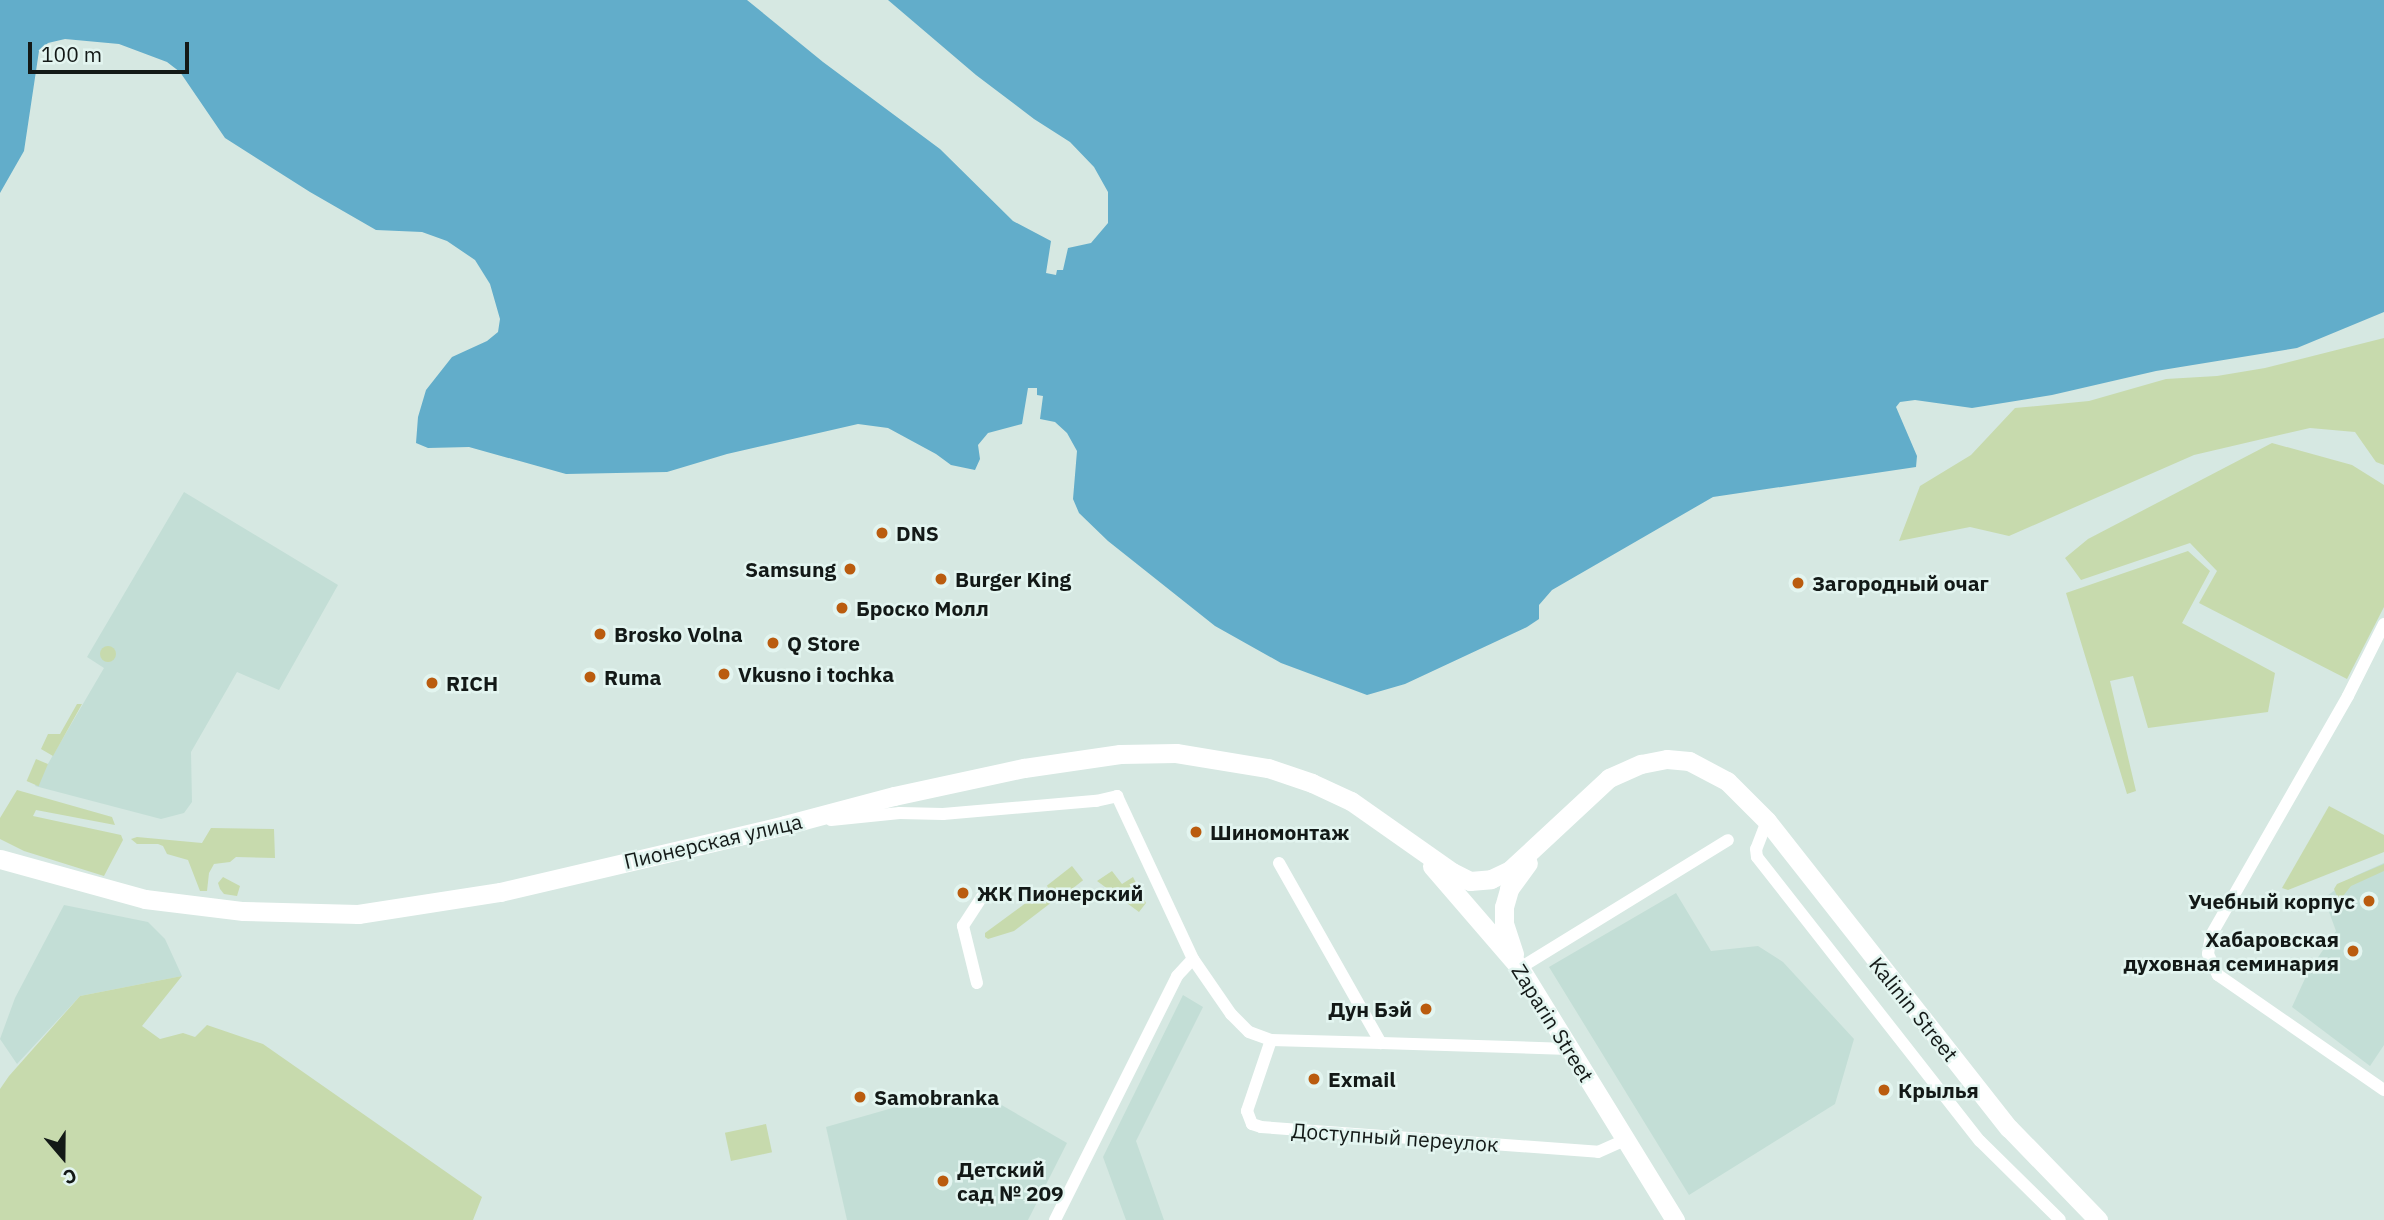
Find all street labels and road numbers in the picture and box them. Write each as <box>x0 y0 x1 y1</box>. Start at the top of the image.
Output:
street label: Пионерская улица <box>621 808 805 874</box>
street label: Kalinin Street <box>1864 952 1964 1066</box>
street label: Zaparin Street <box>1507 959 1599 1087</box>
street label: Доступный переулок <box>1291 1117 1499 1157</box>

